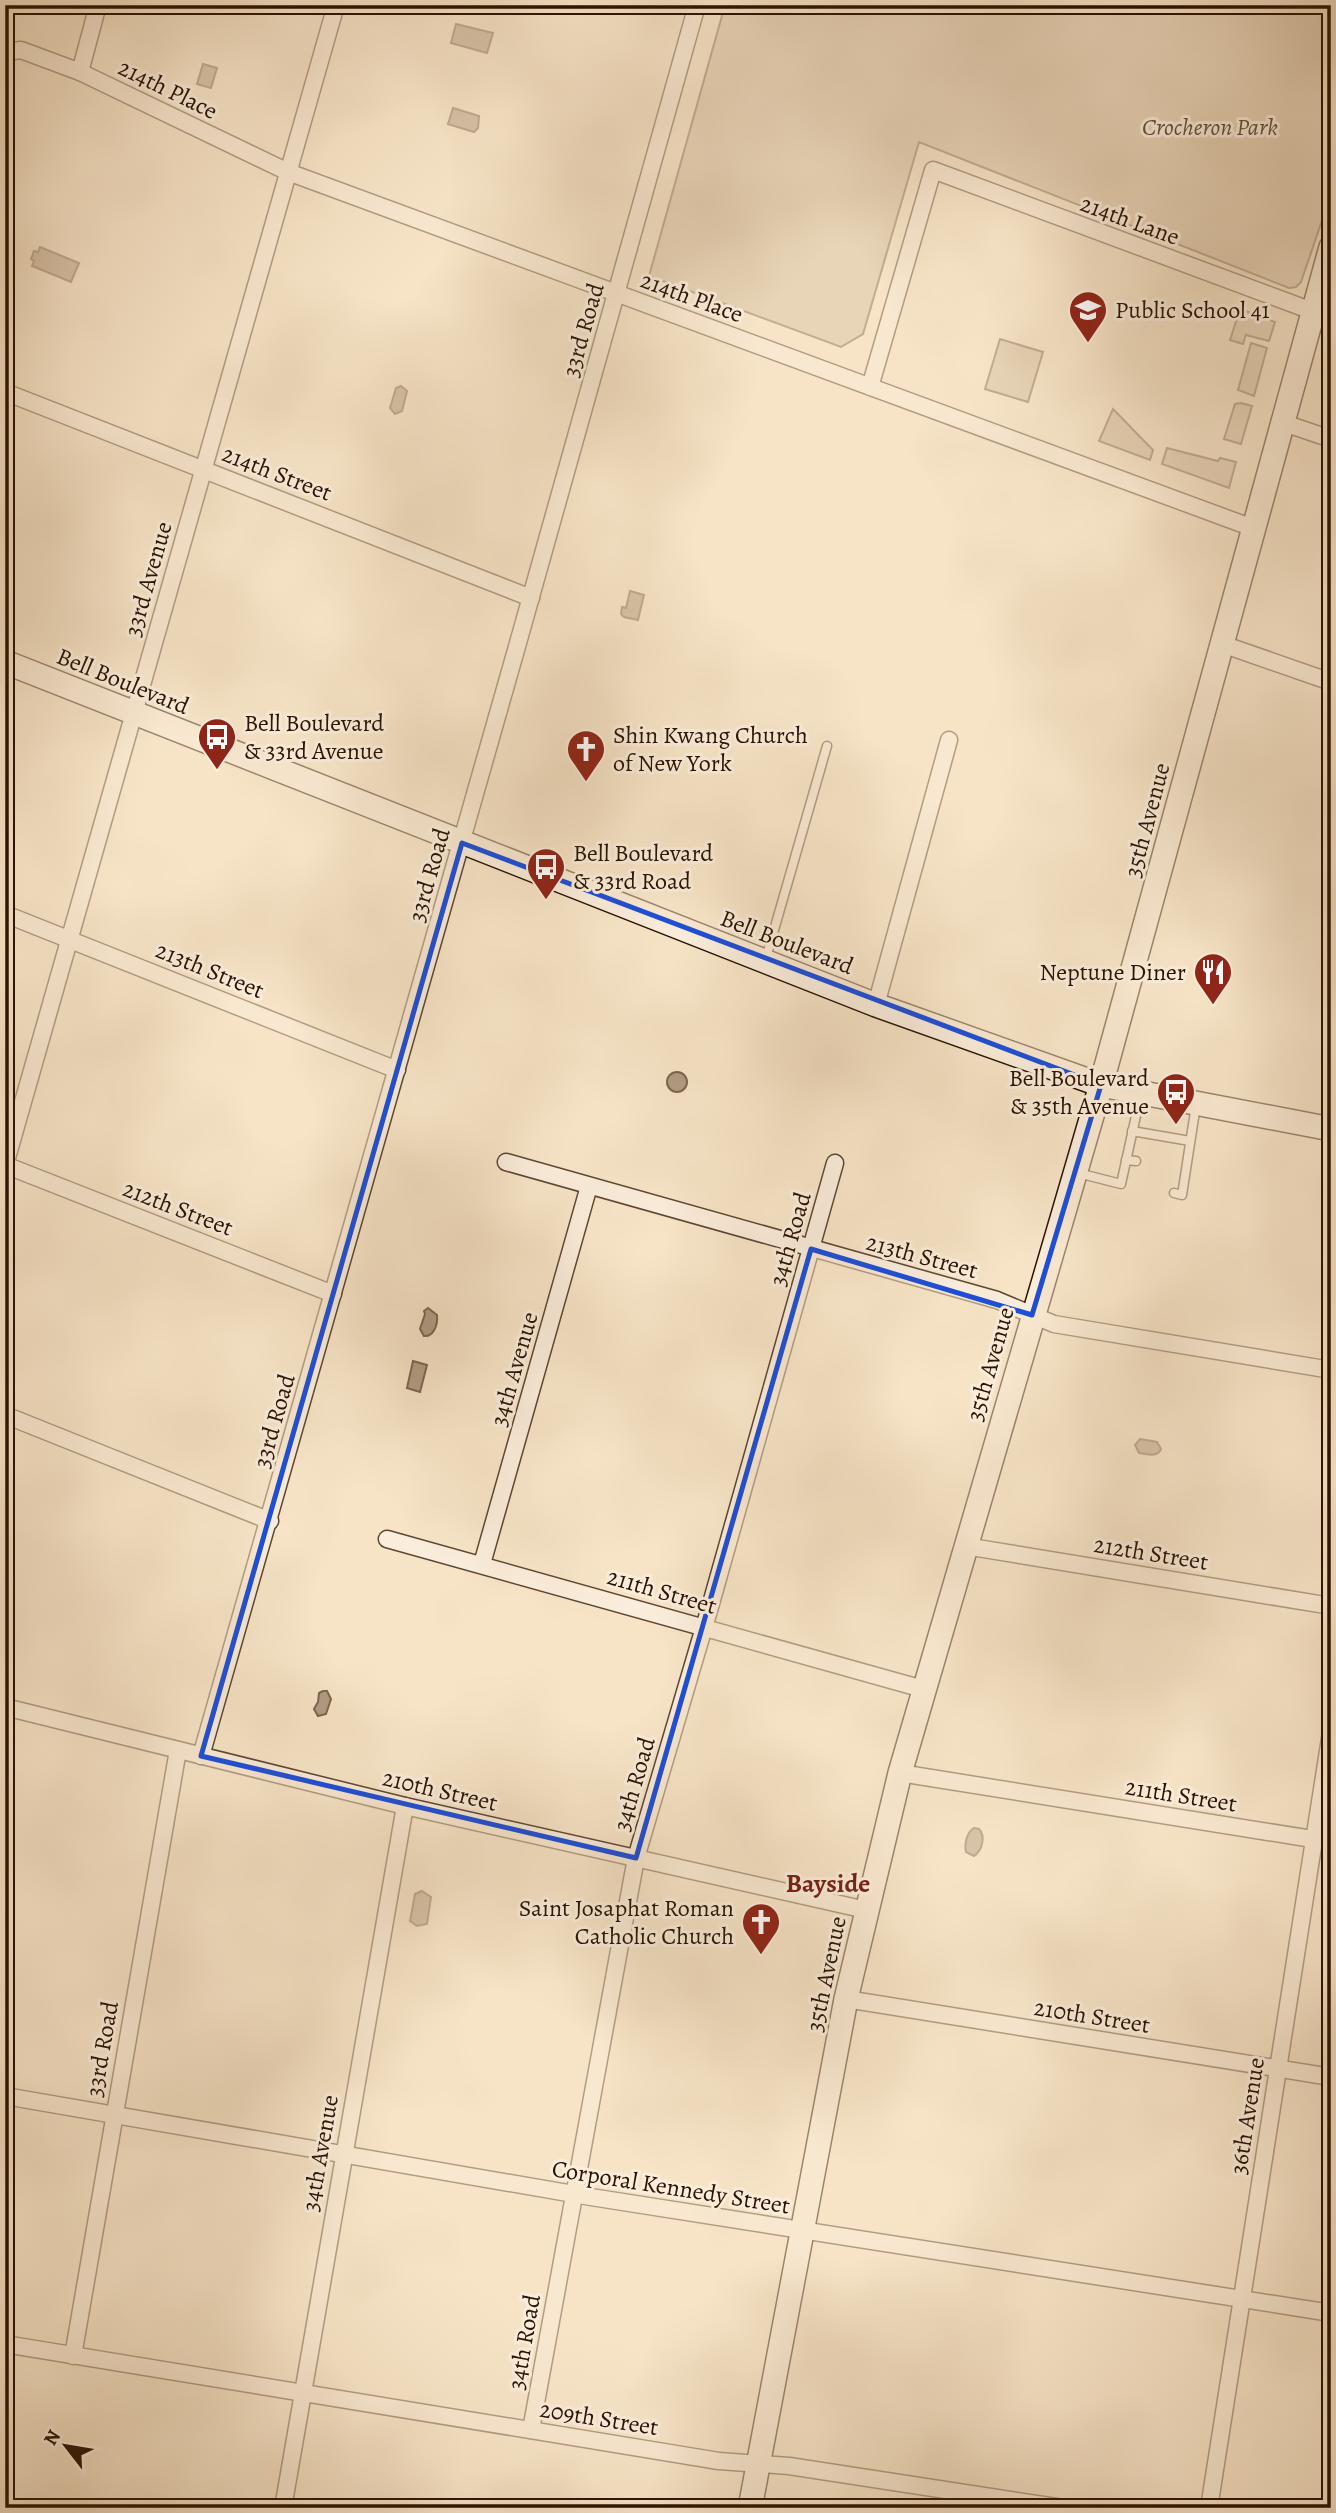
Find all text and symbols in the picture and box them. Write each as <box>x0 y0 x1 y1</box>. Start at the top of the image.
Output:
street label: 214th Place <box>113 51 223 127</box>
park label: Crocheron Park <box>1142 111 1278 143</box>
street label: 214th Lane <box>1076 187 1184 253</box>
street label: 214th Place <box>636 264 748 330</box>
street label: 33rd Road <box>554 279 612 381</box>
school or university icon: Public School 41 <box>1067 289 1109 344</box>
place label: Public School 41 <box>1115 294 1270 326</box>
street label: 214th Street <box>218 437 336 509</box>
street label: 33rd Avenue <box>116 518 180 640</box>
street label: Bell Boulevard <box>52 640 194 722</box>
place label: Bell Boulevard & 33rd Avenue <box>244 707 384 767</box>
bus stop icon: Bell Boulevard & 33rd Avenue <box>196 716 238 771</box>
place label: Shin Kwang Church of New York <box>613 719 808 779</box>
church icon: Shin Kwang Church of New York <box>565 728 607 783</box>
street label: 35th Avenue <box>1116 759 1178 881</box>
street label: 33rd Road <box>400 824 458 926</box>
place label: Bell Boulevard & 33rd Road <box>573 837 713 897</box>
bus stop icon: Bell Boulevard & 33rd Road <box>525 846 567 901</box>
street label: Bell Boulevard <box>716 902 858 982</box>
street label: 213th Street <box>151 934 269 1006</box>
restaurant icon: Neptune Diner <box>1192 951 1234 1006</box>
place label: Neptune Diner <box>1040 956 1186 988</box>
place label: Bell Boulevard & 35th Avenue <box>1009 1062 1149 1122</box>
bus stop icon: Bell Boulevard & 35th Avenue <box>1155 1071 1197 1126</box>
street label: 212th Street <box>118 1172 238 1244</box>
street label: 34th Road <box>761 1188 819 1290</box>
street label: 213th Street <box>863 1226 981 1286</box>
street label: 35th Avenue <box>958 1303 1022 1425</box>
street label: 34th Avenue <box>482 1308 546 1430</box>
street label: 33rd Road <box>245 1370 303 1472</box>
street label: 212th Street <box>1091 1528 1211 1578</box>
street label: 211th Street <box>604 1560 720 1622</box>
street label: 34th Road <box>605 1733 663 1835</box>
street label: 210th Street <box>379 1761 501 1819</box>
street label: 211th Street <box>1123 1770 1239 1820</box>
district label: Bayside <box>786 1866 870 1901</box>
place label: Saint Josaphat Roman Catholic Church <box>519 1892 734 1952</box>
church icon: Saint Josaphat Roman Catholic Church <box>740 1901 782 1956</box>
street label: 35th Avenue <box>798 1913 854 2035</box>
street label: 210th Street <box>1032 1991 1152 2041</box>
street label: 33rd Road <box>78 1999 126 2099</box>
street label: 36th Avenue <box>1222 2055 1272 2177</box>
street label: 34th Avenue <box>294 2092 346 2214</box>
street label: Corporal Kennedy Street <box>550 2152 792 2222</box>
street label: 34th Road <box>500 2292 548 2392</box>
street label: 209th Street <box>537 2393 661 2443</box>
north arrow <box>32 2412 102 2482</box>
text: N <box>38 2425 67 2450</box>

